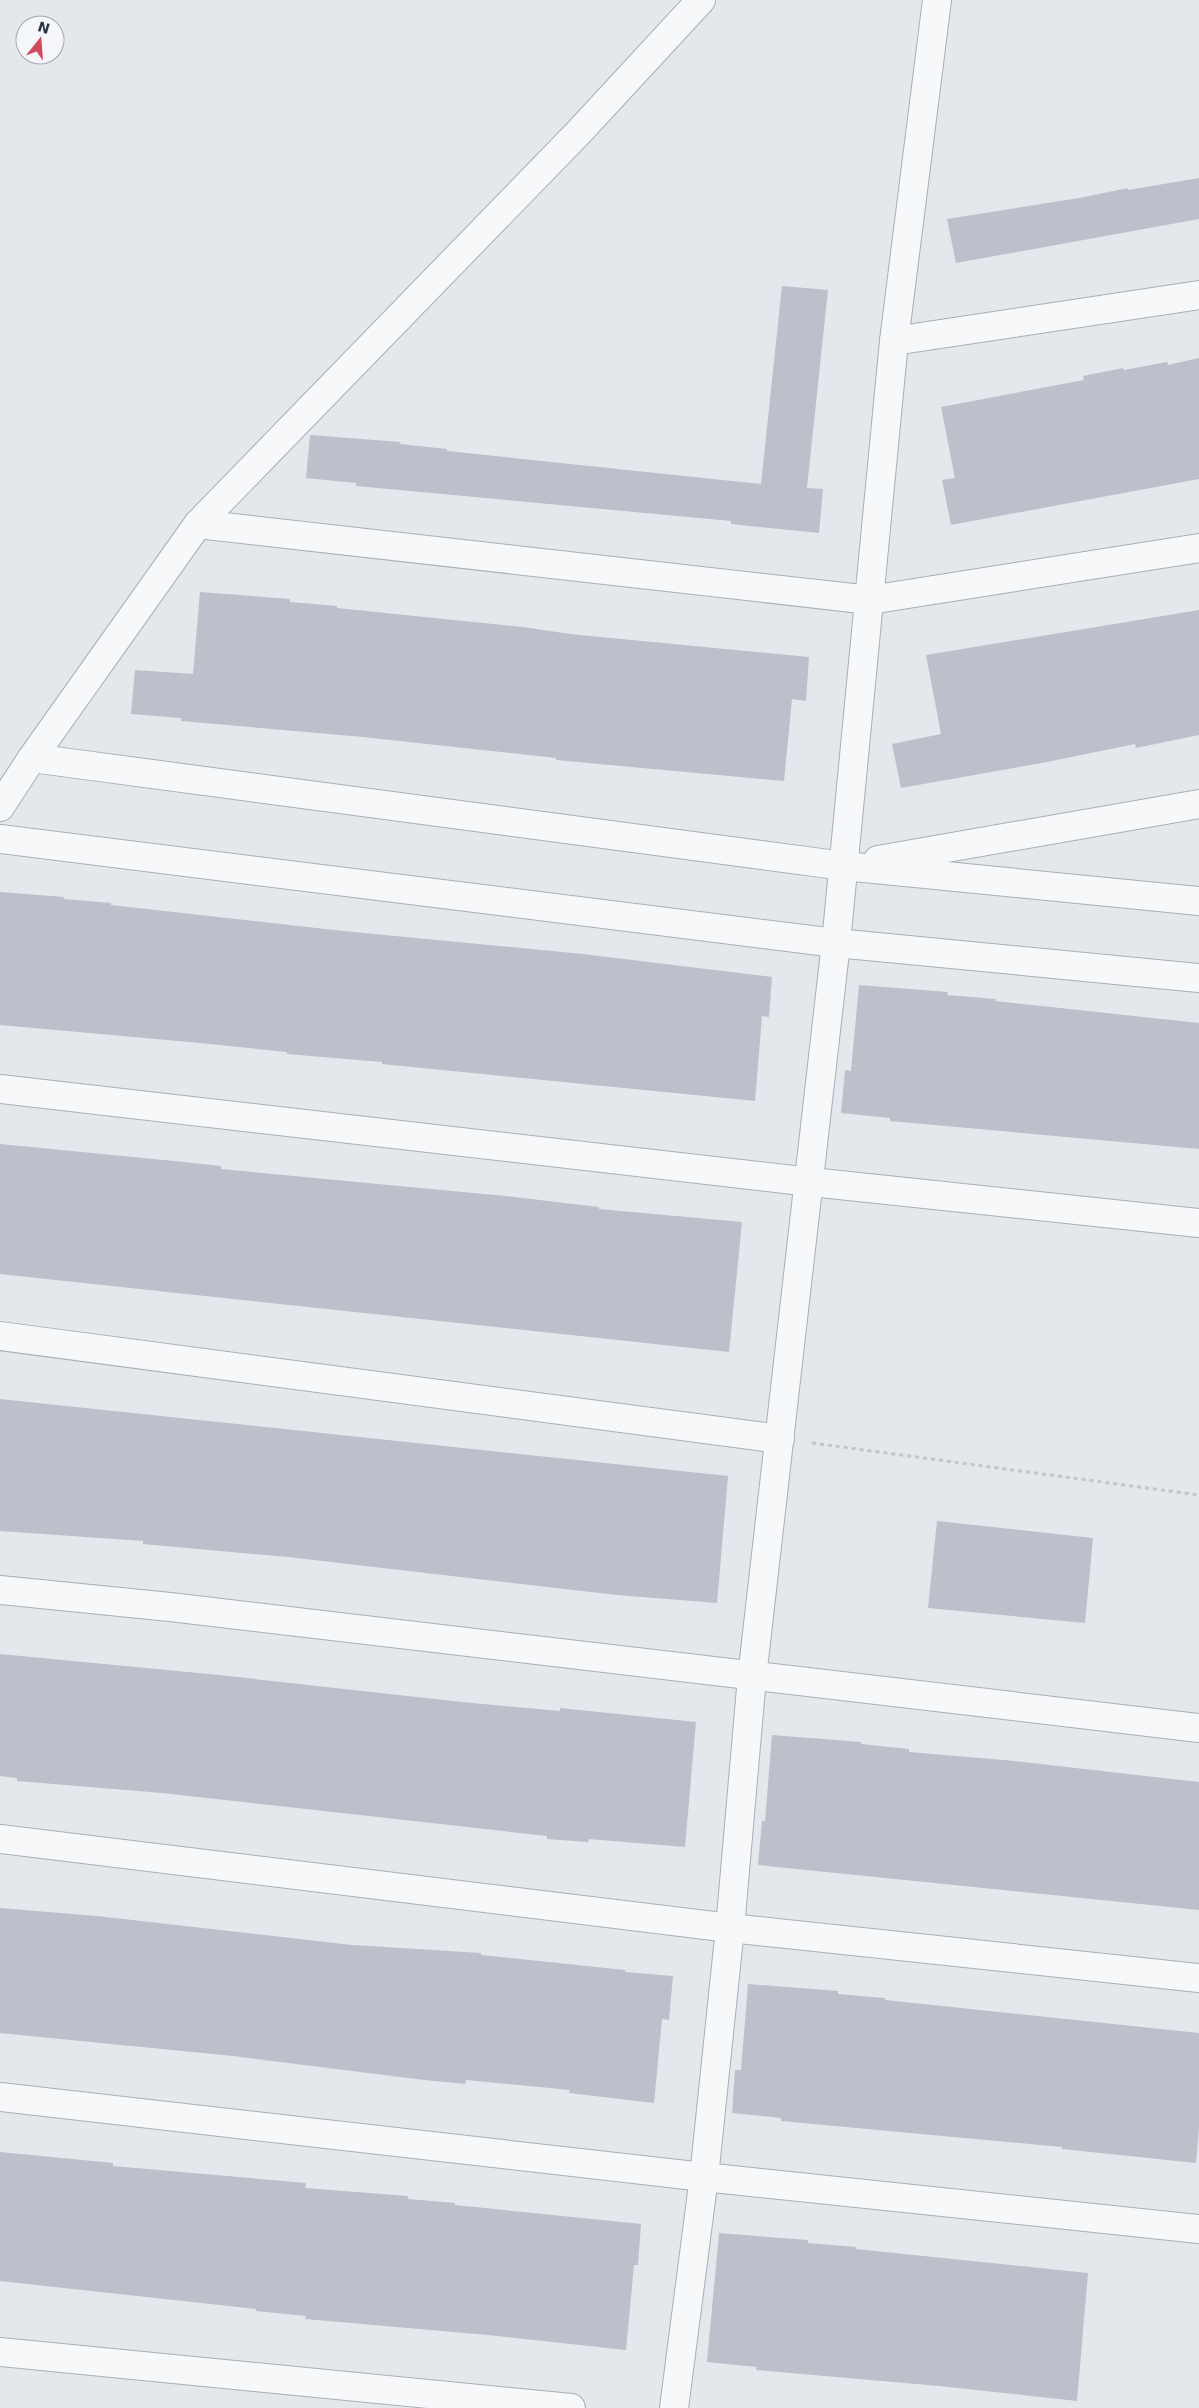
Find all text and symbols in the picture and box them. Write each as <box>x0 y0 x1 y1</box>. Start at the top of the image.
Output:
north arrow <box>15 15 65 65</box>
text: N <box>36 18 52 37</box>

